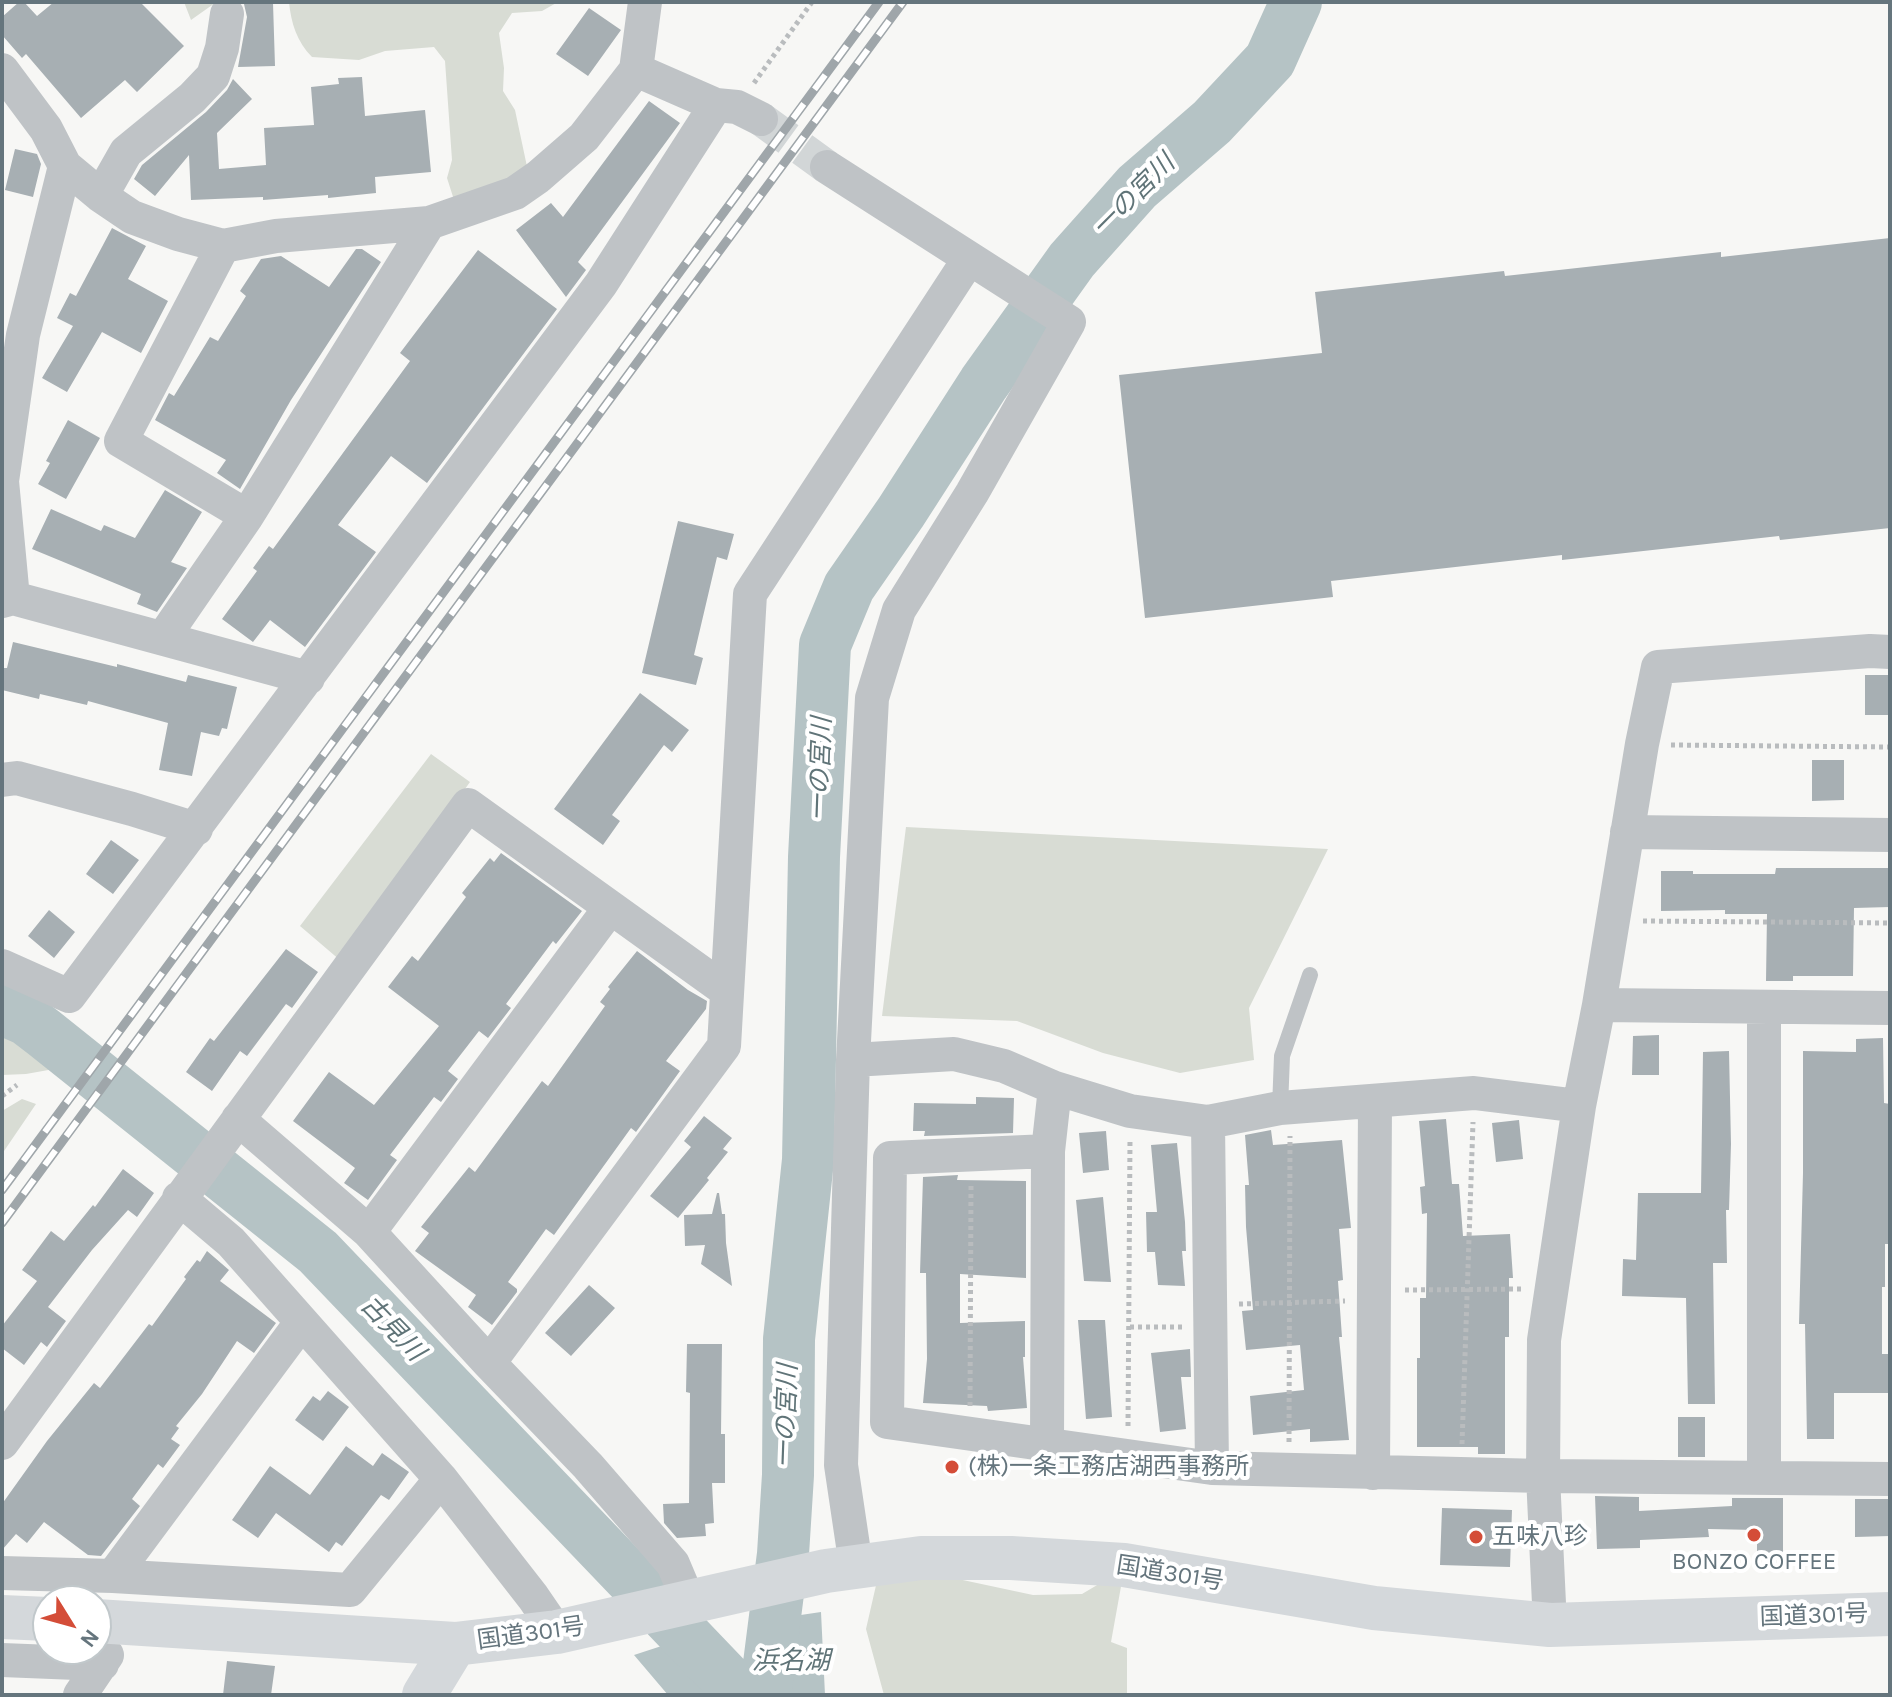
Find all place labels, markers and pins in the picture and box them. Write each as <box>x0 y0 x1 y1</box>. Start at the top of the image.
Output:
place label: (株)一条工務店湖西事務所 <box>968 1453 1249 1481</box>
marker: (株)一条工務店湖西事務所 <box>943 1458 961 1476</box>
place label: 五味八珍 <box>1492 1523 1588 1551</box>
marker: BONZO COFFEE <box>1745 1526 1763 1544</box>
marker: 五味八珍 <box>1467 1528 1485 1546</box>
place label: BONZO COFFEE <box>1672 1548 1836 1576</box>

